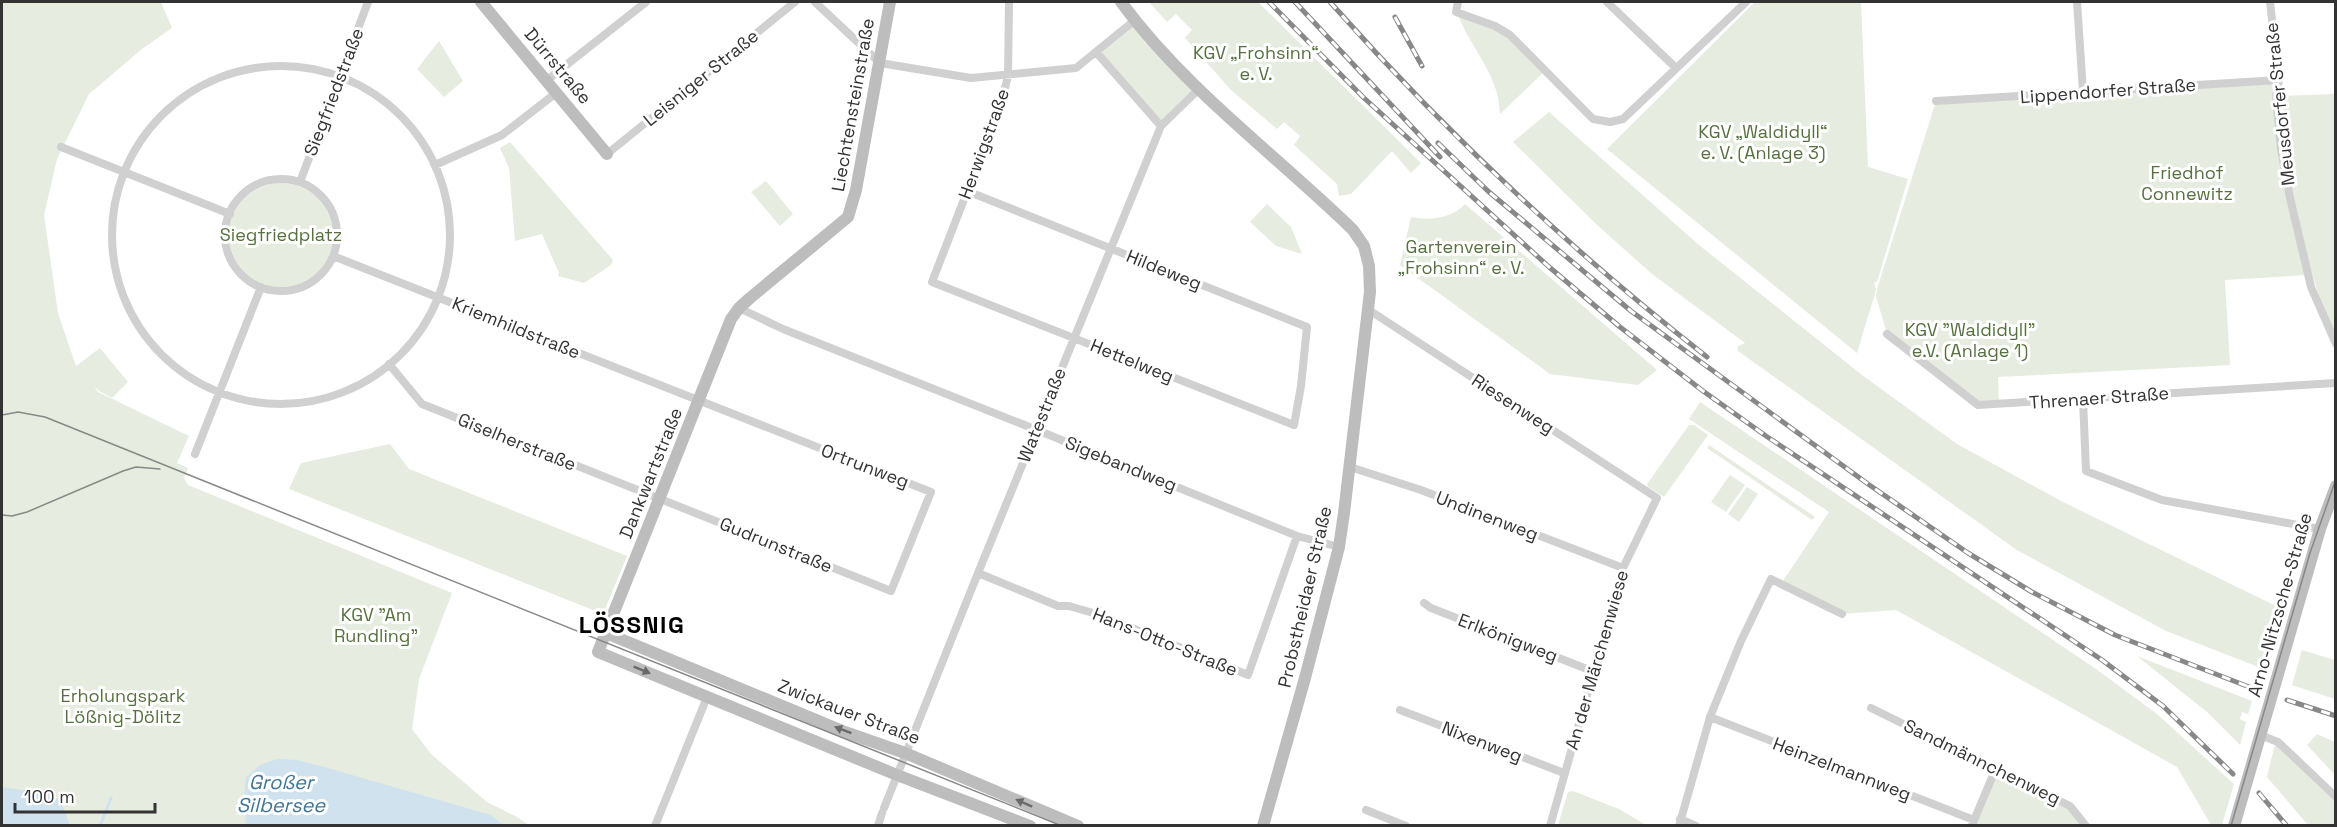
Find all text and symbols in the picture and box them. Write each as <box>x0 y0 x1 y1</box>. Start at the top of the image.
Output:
street label: Liechtensteinstraße <box>826 16 879 193</box>
street label: Meusdorfer Straße <box>2259 21 2300 187</box>
street label: Dürrstraße <box>520 23 597 109</box>
street label: Siegfriedstraße <box>299 24 369 159</box>
street label: Leisniger Straße <box>638 24 763 131</box>
park label: KGV „Frohsinn“ e. V. <box>1193 41 1319 85</box>
street label: Lippendorfer Straße <box>2019 73 2197 108</box>
street label: Herwigstraße <box>953 85 1014 202</box>
park label: KGV „Waldidyll“ e. V. (Anlage 3) <box>1698 120 1828 164</box>
park label: Friedhof Connewitz <box>2141 161 2233 205</box>
park label: Siegfriedplatz <box>220 223 342 246</box>
park label: Gartenverein „Frohsinn“ e. V. <box>1398 235 1524 279</box>
street label: Hildeweg <box>1123 244 1205 295</box>
street label: Kriemhildstraße <box>449 291 584 364</box>
park label: KGV "Waldidyll" e.V. (Anlage 1) <box>1905 318 2035 362</box>
street label: Hettelweg <box>1087 333 1177 388</box>
street label: Watestraße <box>1012 364 1071 466</box>
street label: Riesenweg <box>1468 368 1559 439</box>
street label: Threnaer Straße <box>2028 381 2170 414</box>
street label: Dankwartstraße <box>614 404 687 542</box>
street label: Giselherstraße <box>455 407 580 476</box>
street label: Sigebandweg <box>1062 431 1181 496</box>
street label: Ortrunweg <box>818 438 912 493</box>
street label: Undinenweg <box>1433 485 1542 546</box>
street label: Probstheidaer Straße <box>1272 504 1337 690</box>
street label: Arno-Nitzsche-Straße <box>2242 510 2317 700</box>
street label: Gudrunstraße <box>716 511 836 578</box>
street label: An der Märchenwiese <box>1560 567 1633 752</box>
street label: Hans-Otto-Straße <box>1089 602 1241 681</box>
park label: KGV "Am Rundling" <box>334 603 418 647</box>
street label: Erlkönigweg <box>1455 608 1561 667</box>
district label: LÖSSNIG <box>579 609 685 640</box>
one-way arrow <box>633 665 651 675</box>
street label: Zwickauer Straße <box>775 674 924 749</box>
park label: Erholungspark Lößnig-Dölitz <box>61 684 186 728</box>
street label: Sandmännchenweg <box>1900 714 2064 810</box>
street label: Nixenweg <box>1439 716 1526 767</box>
one-way arrow <box>834 725 852 735</box>
street label: Heinzelmannweg <box>1770 732 1915 805</box>
water label: Großer Silbersee <box>237 769 326 818</box>
scale bar <box>15 776 154 814</box>
text: 100 m <box>24 785 75 808</box>
one-way arrow <box>1014 798 1032 808</box>

